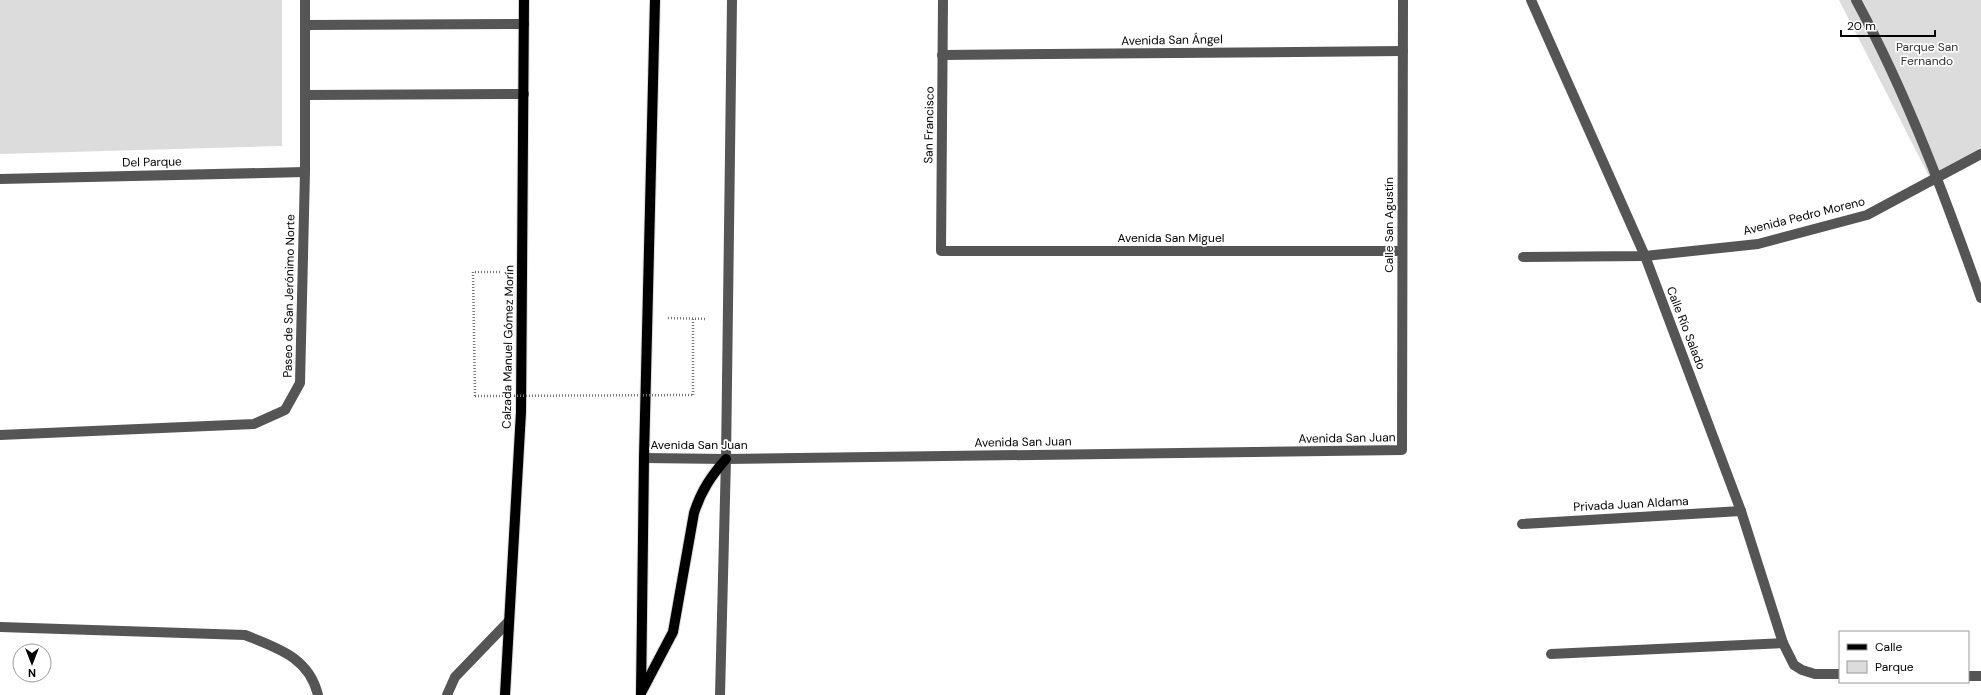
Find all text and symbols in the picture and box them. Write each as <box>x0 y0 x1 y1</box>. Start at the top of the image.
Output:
scale bar <box>1841 12 1935 38</box>
text: 20 m <box>1847 18 1876 34</box>
street label: Avenida San Ángel <box>1121 31 1223 49</box>
park label: Parque San Fernando <box>1896 39 1958 69</box>
street label: San Francisco <box>920 86 938 164</box>
street label: Del Parque <box>122 153 182 171</box>
street label: Calle San Agustín <box>1381 177 1397 273</box>
street label: Avenida Pedro Moreno <box>1741 193 1867 239</box>
street label: Paseo de San Jerónimo Norte <box>280 214 298 378</box>
street label: Avenida San Miguel <box>1118 230 1224 246</box>
street label: Calzada Manuel Gómez Morín <box>499 265 517 429</box>
street label: Calle Río Salado <box>1663 284 1709 372</box>
street label: Avenida San Juan <box>1298 429 1396 447</box>
street label: Avenida San Juan <box>974 433 1072 451</box>
street label: Avenida San Juan <box>650 437 748 453</box>
street label: Privada Juan Aldama <box>1573 493 1689 515</box>
legend <box>1839 631 1969 683</box>
text: Calle <box>1875 639 1902 655</box>
north arrow <box>12 643 52 683</box>
text: Parque <box>1875 659 1914 675</box>
text: N <box>28 666 36 680</box>

